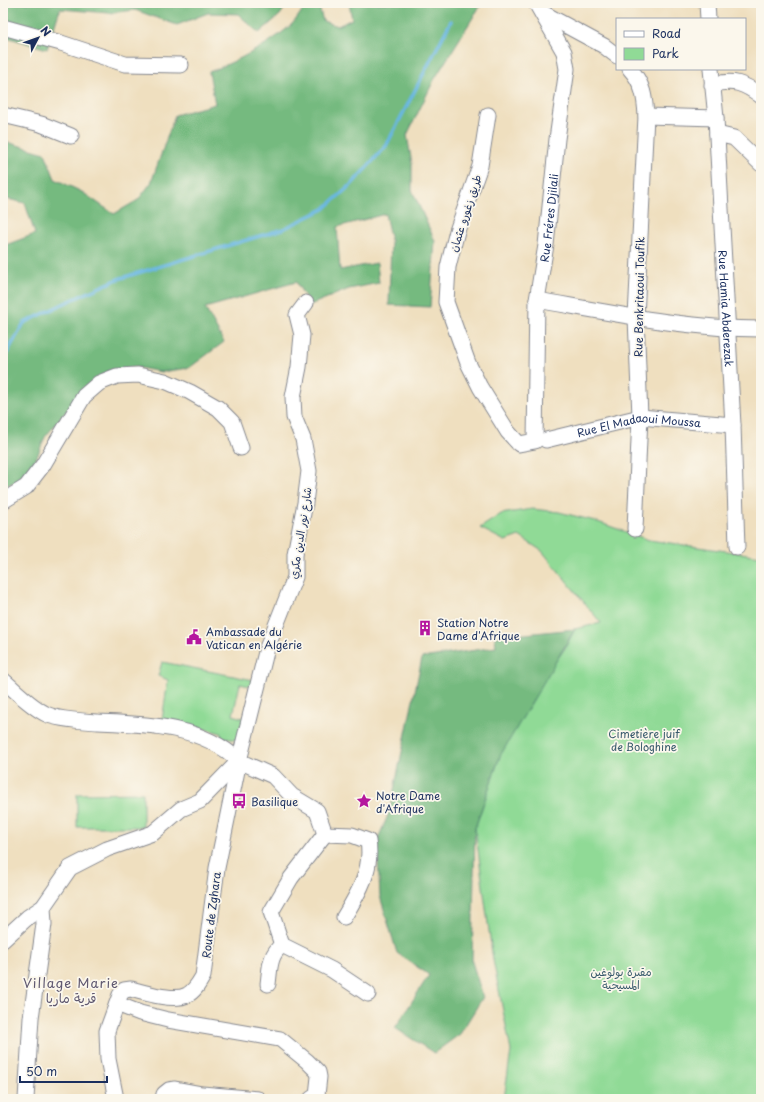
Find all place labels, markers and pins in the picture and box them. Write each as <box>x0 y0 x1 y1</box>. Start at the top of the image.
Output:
place label: Station Notre Dame d'Afrique <box>437 614 520 644</box>
building icon: Station Notre Dame d'Afrique <box>416 619 434 637</box>
place label: Ambassade du Vatican en Algérie <box>206 623 302 653</box>
public building icon: Ambassade du Vatican en Algérie <box>185 628 203 646</box>
place label: Notre Dame d'Afrique <box>376 787 440 817</box>
bus stop icon: Basilique <box>230 792 248 810</box>
place icon: Notre Dame d'Afrique <box>355 792 373 810</box>
place label: Basilique <box>251 793 298 810</box>

